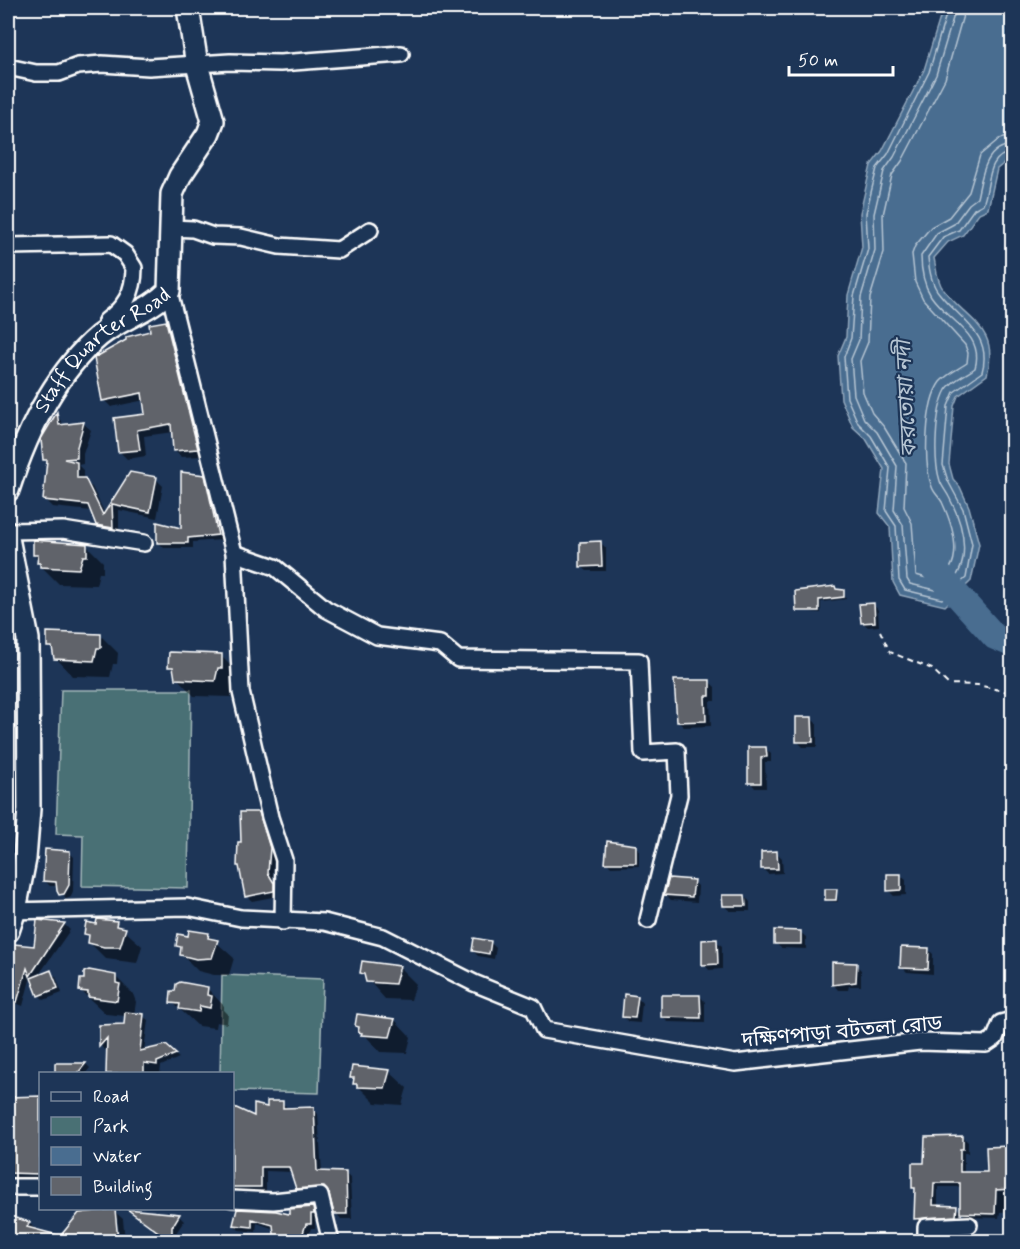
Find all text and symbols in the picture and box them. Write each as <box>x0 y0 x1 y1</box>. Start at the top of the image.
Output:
scale bar <box>789 39 892 77</box>
text: 50 m <box>798 49 838 73</box>
street label: Staff Quarter Road <box>28 282 177 418</box>
water label: করতোয়া নদী <box>890 336 924 458</box>
street label: দক্ষিণপাড়া বটতলা রোড <box>740 1009 944 1055</box>
legend <box>39 1072 234 1210</box>
text: Road <box>93 1085 129 1109</box>
text: Park <box>93 1115 129 1139</box>
text: Water <box>93 1145 142 1169</box>
text: Building <box>93 1175 153 1201</box>

